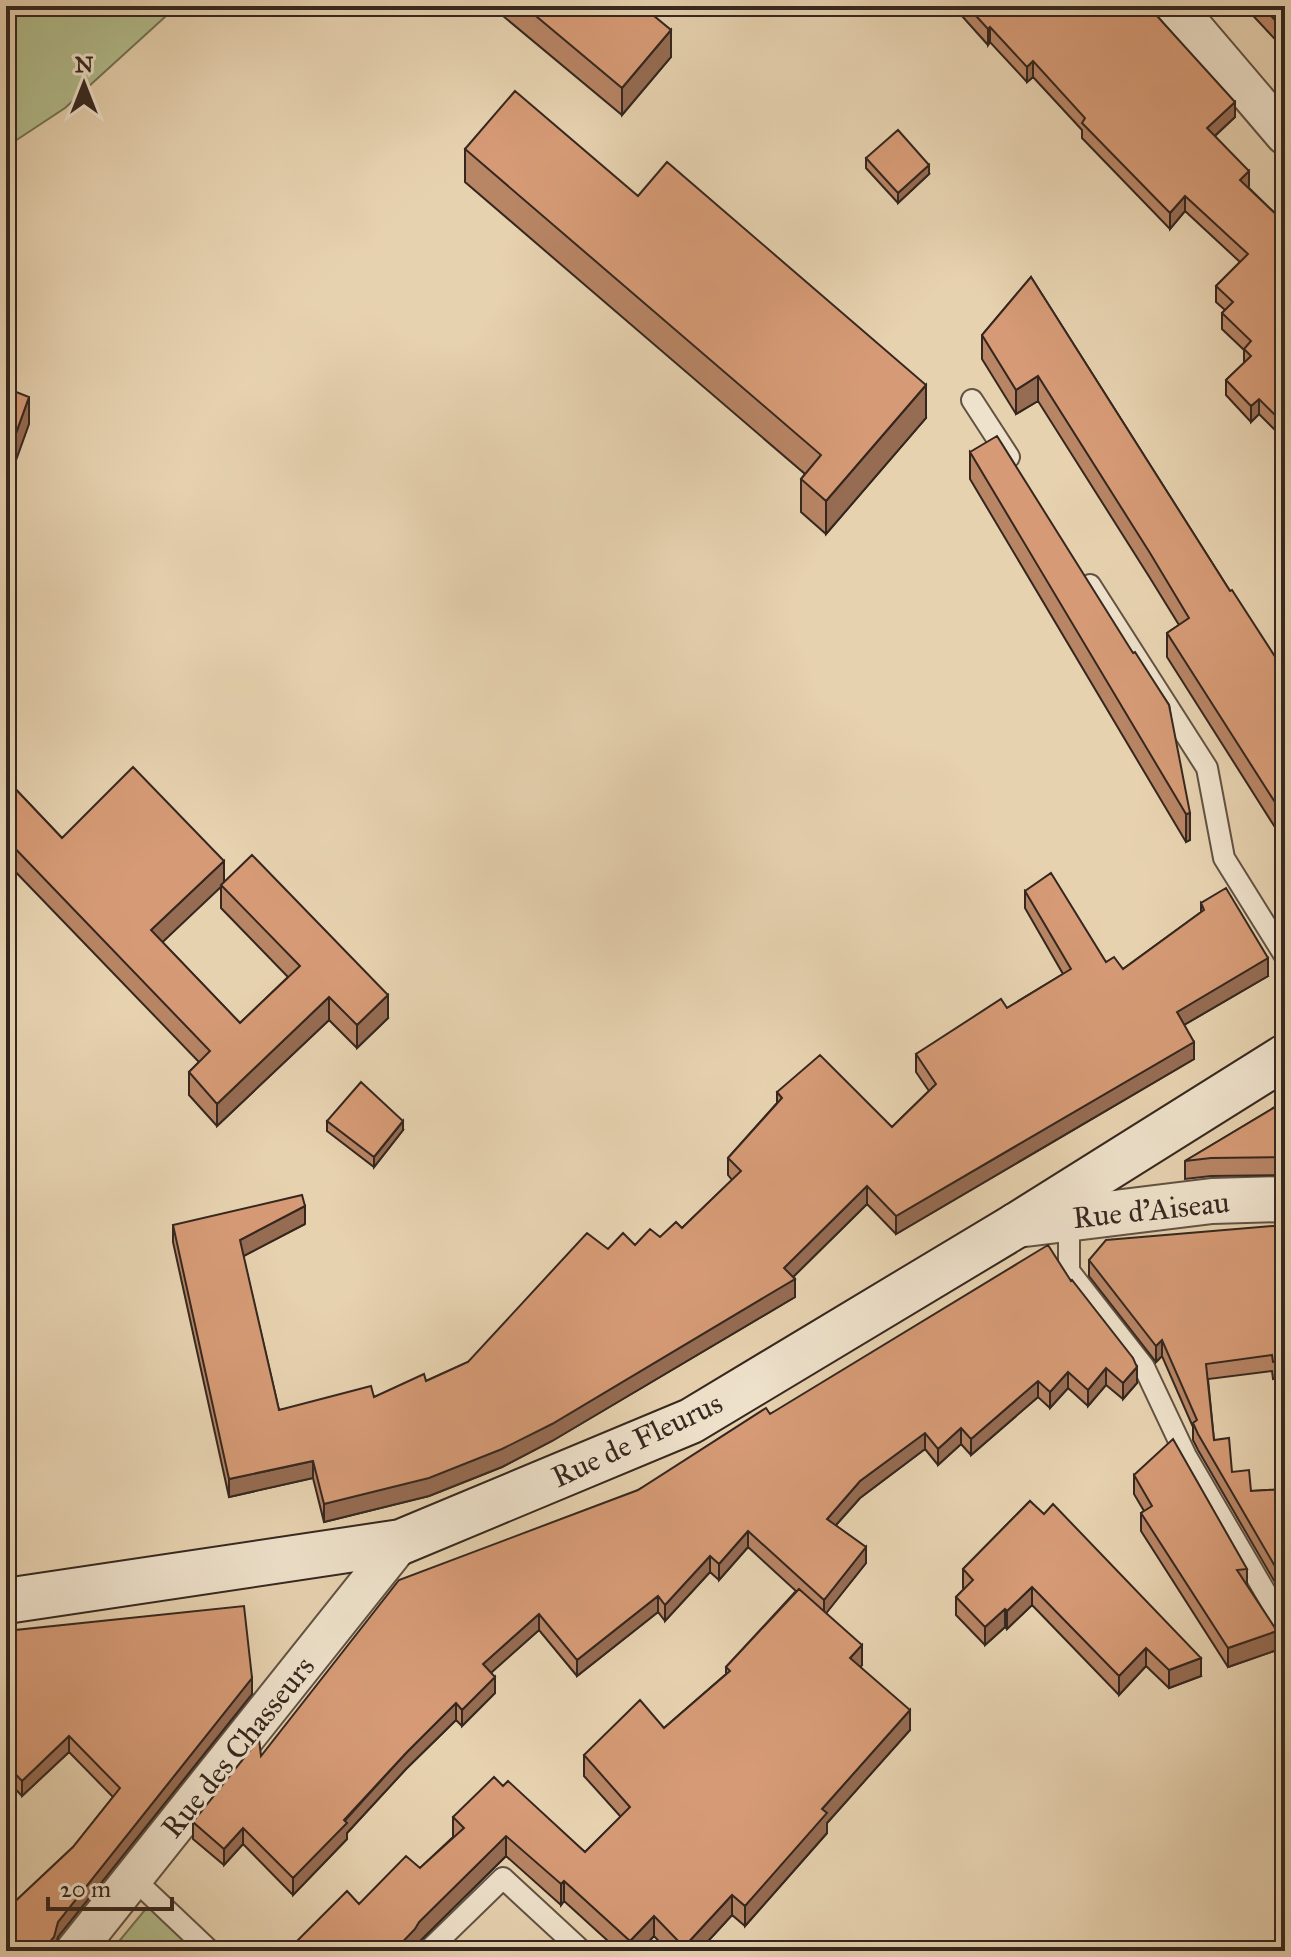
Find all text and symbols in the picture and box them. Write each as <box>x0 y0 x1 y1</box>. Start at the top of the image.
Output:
north arrow <box>44 44 124 124</box>
text: N <box>75 51 94 78</box>
street label: Rue d'Aiseau <box>1071 1184 1231 1236</box>
street label: Rue de Fleurus <box>546 1385 728 1495</box>
street label: Rue des Chasseurs <box>154 1649 322 1845</box>
scale bar <box>48 1861 172 1911</box>
text: 20 m <box>60 1874 111 1904</box>

